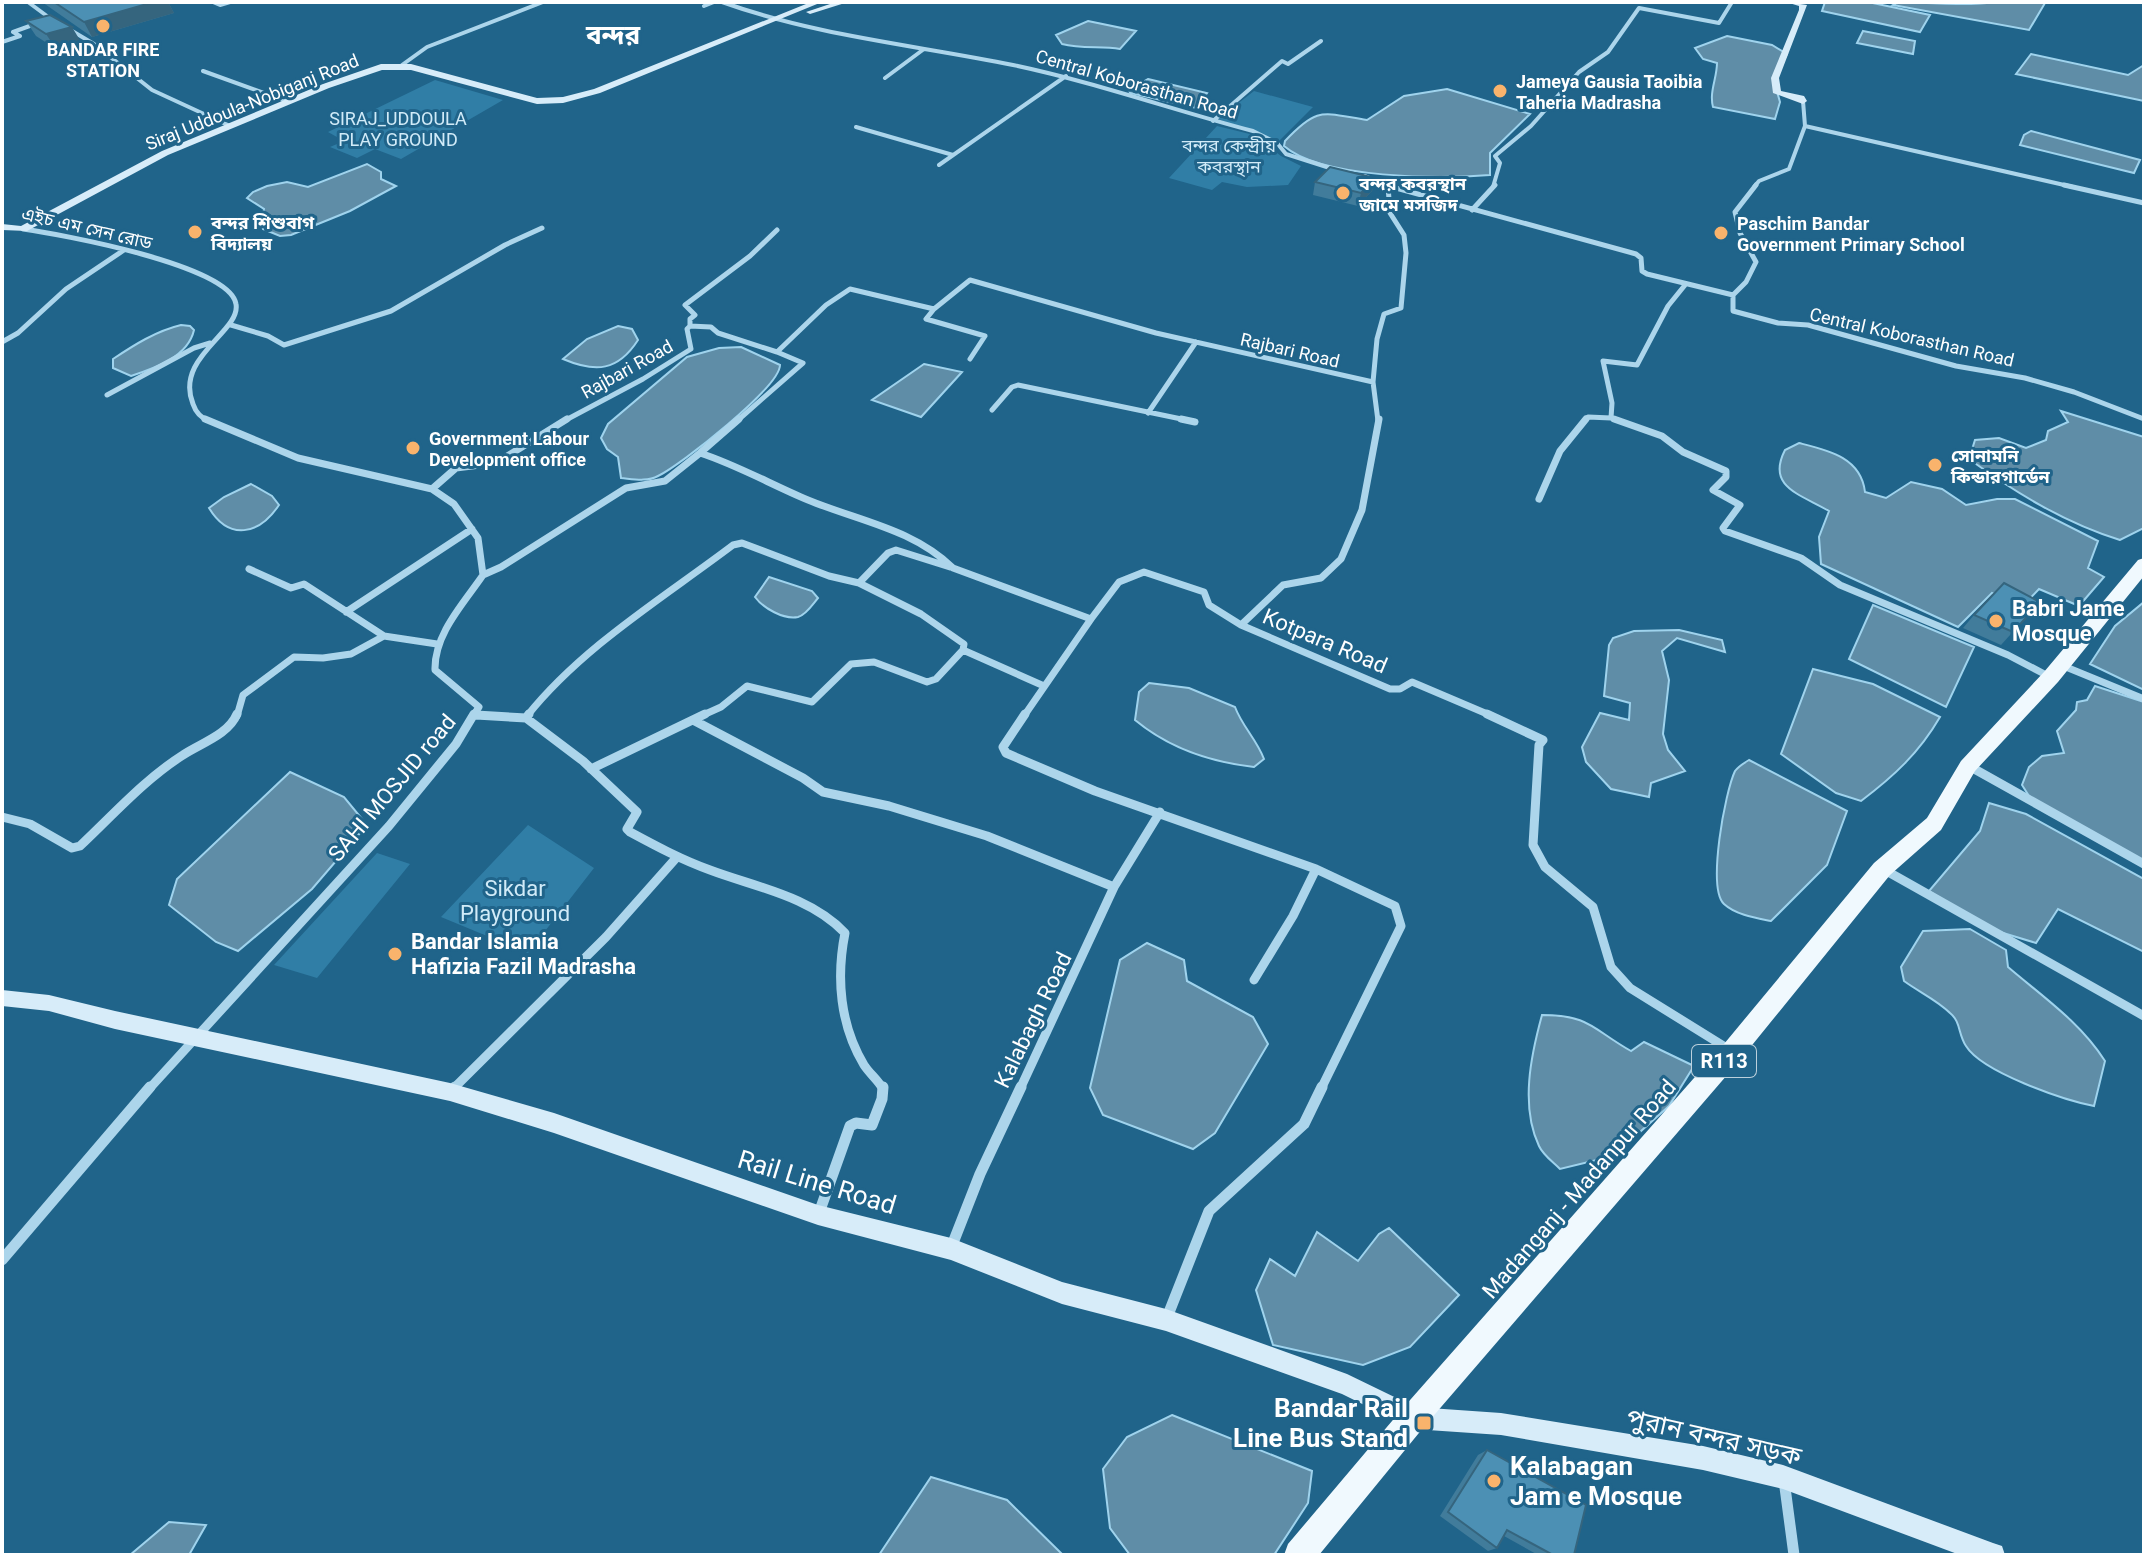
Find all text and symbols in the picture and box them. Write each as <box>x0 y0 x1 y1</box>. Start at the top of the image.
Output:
marker: BANDAR FIRE STATION <box>94 17 112 35</box>
district label: বন্দর <box>585 20 640 50</box>
place label: BANDAR FIRE STATION <box>47 39 159 81</box>
street label: Central Koborasthan Road <box>1034 45 1240 123</box>
street label: Siraj Uddoula-Nobiganj Road <box>142 50 362 154</box>
place label: Jameya Gausia Taoibia Taheria Madrasha <box>1516 71 1703 113</box>
marker: Jameya Gausia Taoibia Taheria Madrasha <box>1491 82 1509 100</box>
park label: SIRAJ_UDDOULA PLAY GROUND <box>329 108 467 150</box>
park label: বন্দর কেন্দ্রীয় কবরস্থান <box>1181 135 1277 177</box>
place label: বন্দর কবরস্থান জামে মসজিদ <box>1358 173 1467 215</box>
marker: বন্দর কবরস্থান জামে মসজিদ <box>1334 184 1352 202</box>
street label: এইচ এম সেন রোড <box>20 203 155 253</box>
place label: বন্দর শিশুবাগ বিদ্যালয় <box>210 212 315 254</box>
place label: Paschim Bandar Government Primary School <box>1737 213 1965 255</box>
marker: বন্দর শিশুবাগ বিদ্যালয় <box>186 223 204 241</box>
marker: Paschim Bandar Government Primary School <box>1712 224 1730 242</box>
street label: Central Koborasthan Road <box>1808 303 2016 371</box>
street label: Rajbari Road <box>1238 328 1342 372</box>
street label: Rajbari Road <box>578 335 676 403</box>
place label: Government Labour Development office <box>429 428 589 470</box>
marker: Government Labour Development office <box>404 439 422 457</box>
place label: সোনামনি কিন্ডারগার্ডেন <box>1950 445 2051 487</box>
marker: সোনামনি কিন্ডারগার্ডেন <box>1926 456 1944 474</box>
place label: Babri Jame Mosque <box>2012 596 2125 646</box>
street label: Kotpara Road <box>1259 604 1391 678</box>
marker: Babri Jame Mosque <box>1987 612 2005 630</box>
street label: SAHI MOSJID road <box>323 709 461 867</box>
park label: Sikdar Playground <box>460 876 570 926</box>
place label: Bandar Islamia Hafizia Fazil Madrasha <box>411 929 636 979</box>
marker: Bandar Islamia Hafizia Fazil Madrasha <box>386 945 404 963</box>
street label: Kalabagh Road <box>989 948 1077 1092</box>
road number: R113 <box>1692 1045 1756 1077</box>
street label: Madanganj - Madanpur Road <box>1477 1074 1681 1304</box>
street label: Rail Line Road <box>734 1144 900 1220</box>
place label: Bandar Rail Line Bus Stand <box>1233 1393 1408 1453</box>
street label: পুরান বন্দর সড়ক <box>1624 1402 1805 1472</box>
marker: Bandar Rail Line Bus Stand <box>1415 1414 1433 1432</box>
place label: Kalabagan Jam e Mosque <box>1510 1451 1682 1511</box>
marker: Kalabagan Jam e Mosque <box>1485 1472 1503 1490</box>

